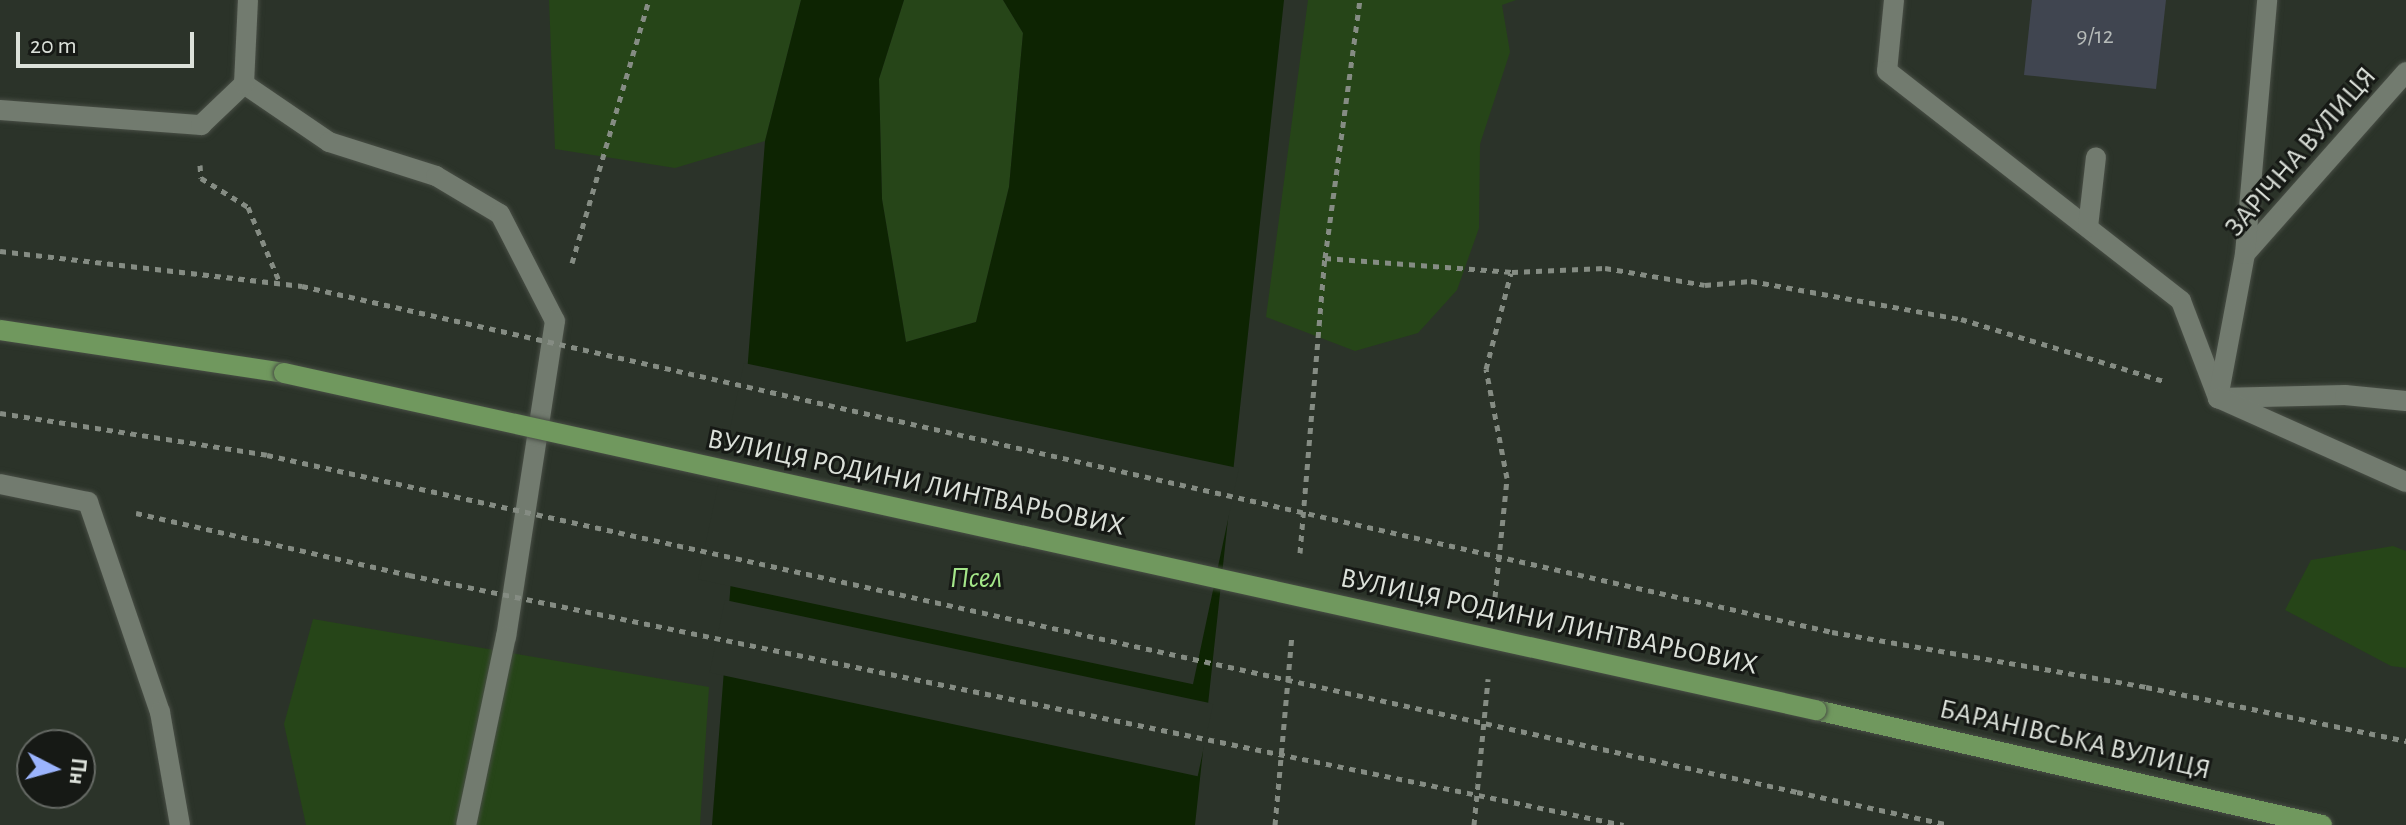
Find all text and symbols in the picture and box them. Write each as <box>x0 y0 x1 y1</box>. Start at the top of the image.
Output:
scale bar <box>20 16 198 66</box>
house number: 9/12 <box>2076 23 2114 51</box>
text: 20 m <box>30 34 77 58</box>
street label: ЗАРІЧНА ВУЛИЦЯ <box>2218 60 2384 244</box>
street label: ВУЛИЦЯ РОДИНИ ЛИНТВАРЬОВИХ <box>704 422 1128 544</box>
water label: Псел <box>950 560 1002 596</box>
street label: ВУЛИЦЯ РОДИНИ ЛИНТВАРЬОВИХ <box>1337 561 1761 683</box>
street label: БАРАНІВСЬКА ВУЛИЦЯ <box>1936 692 2214 788</box>
north arrow <box>16 729 96 809</box>
text: Пн <box>66 757 90 786</box>

